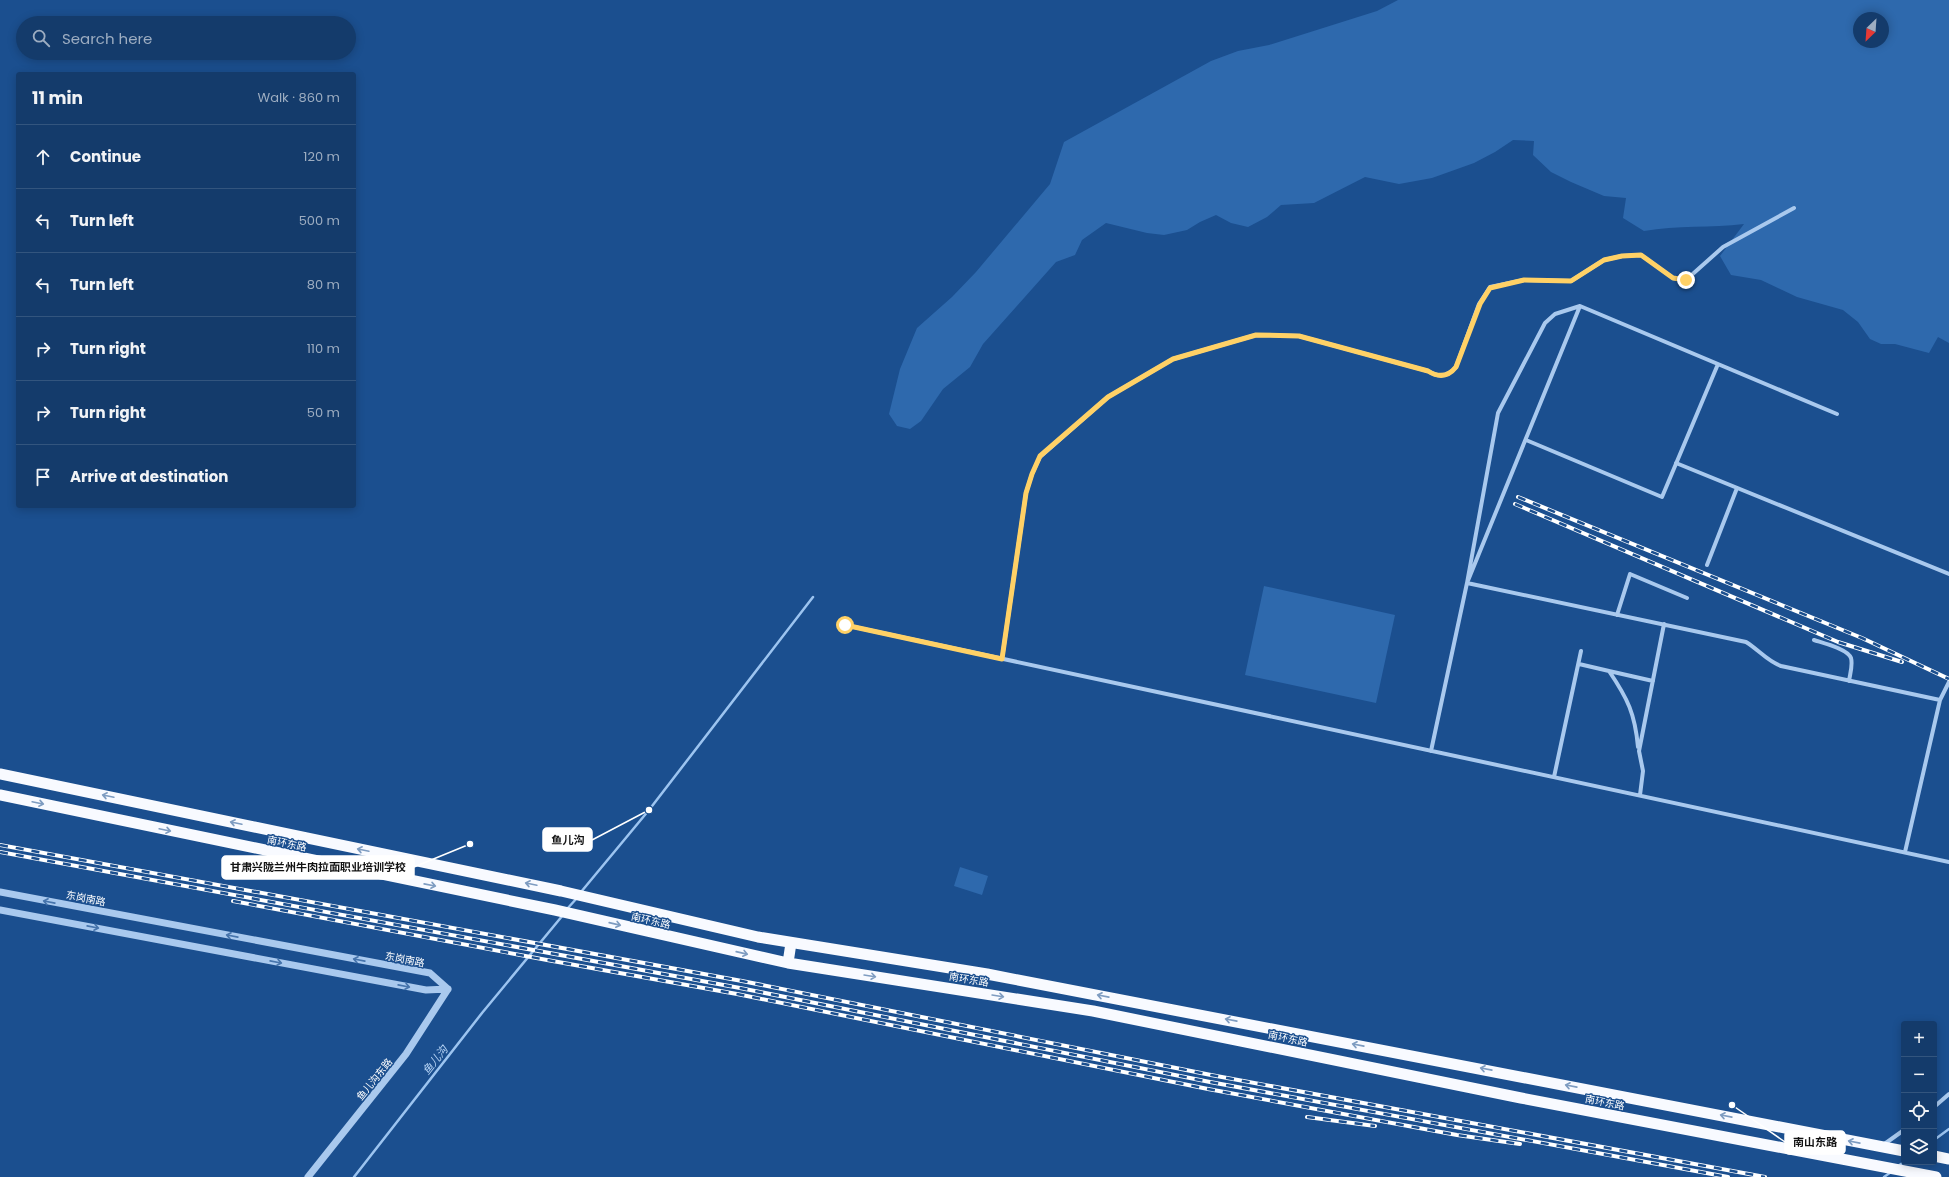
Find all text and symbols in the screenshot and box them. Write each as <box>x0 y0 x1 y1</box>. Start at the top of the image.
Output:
north arrow <box>1853 12 1889 48</box>
search box <box>16 16 356 60</box>
icon: search <box>30 27 52 49</box>
text: Search here <box>62 28 152 49</box>
text: 11 min <box>32 86 83 110</box>
text: Walk · 860 m <box>257 88 340 107</box>
icon: ahead <box>32 146 54 168</box>
text: Continue <box>70 146 141 167</box>
text: 120 m <box>303 147 340 166</box>
icon: left <box>32 210 54 232</box>
text: Turn left <box>70 210 134 231</box>
text: 500 m <box>299 211 340 230</box>
route end <box>1677 271 1695 289</box>
icon: left <box>32 274 54 296</box>
text: Turn left <box>70 274 134 295</box>
text: 80 m <box>307 275 340 294</box>
icon: right <box>32 338 54 360</box>
text: Turn right <box>70 338 146 359</box>
text: 110 m <box>307 339 340 358</box>
icon: right <box>32 402 54 424</box>
text: Turn right <box>70 402 146 423</box>
text: 50 m <box>307 403 340 422</box>
icon: arrive <box>32 466 54 488</box>
text: Arrive at destination <box>70 466 228 487</box>
route start <box>836 616 854 634</box>
one-way arrow <box>102 792 115 800</box>
one-way arrow <box>31 800 44 808</box>
one-way arrow <box>229 819 242 827</box>
one-way arrow <box>159 826 172 834</box>
callout: 鱼儿沟 <box>543 828 592 851</box>
street label: 南环东路 <box>266 832 308 855</box>
text: 鱼儿沟 <box>552 832 585 848</box>
one-way arrow <box>357 845 370 853</box>
callout: 甘肃兴陇兰州牛肉拉面职业培训学校 <box>222 856 414 879</box>
text: 甘肃兴陇兰州牛肉拉面职业培训学校 <box>230 859 406 875</box>
one-way arrow <box>525 880 538 888</box>
one-way arrow <box>423 881 436 889</box>
street label: 东岗南路 <box>65 887 107 910</box>
one-way arrow <box>43 897 56 905</box>
street label: 南环东路 <box>630 909 672 932</box>
one-way arrow <box>608 921 621 929</box>
one-way arrow <box>86 924 99 932</box>
one-way arrow <box>226 932 239 940</box>
street label: 东岗南路 <box>384 948 426 971</box>
one-way arrow <box>735 950 748 958</box>
one-way arrow <box>353 956 366 964</box>
one-way arrow <box>269 958 282 966</box>
street label: 南环东路 <box>948 969 990 990</box>
one-way arrow <box>863 972 876 980</box>
one-way arrow <box>397 982 410 990</box>
one-way arrow <box>991 992 1004 1000</box>
one-way arrow <box>1097 992 1110 1000</box>
one-way arrow <box>1225 1016 1238 1024</box>
map controls <box>1901 1021 1937 1165</box>
button: + <box>1901 1021 1937 1057</box>
street label: 南环东路 <box>1267 1027 1309 1050</box>
one-way arrow <box>1352 1040 1365 1048</box>
water label: 鱼儿沟 <box>419 1041 452 1078</box>
street label: 鱼儿沟东路 <box>353 1055 396 1103</box>
button: − <box>1901 1057 1937 1093</box>
one-way arrow <box>1480 1065 1493 1073</box>
one-way arrow <box>1565 1081 1578 1089</box>
street label: 南环东路 <box>1584 1091 1626 1114</box>
button: locate <box>1901 1093 1937 1129</box>
one-way arrow <box>1720 1112 1733 1120</box>
button: layers <box>1901 1129 1937 1165</box>
callout: 南山东路 <box>1785 1131 1845 1154</box>
text: 南山东路 <box>1793 1134 1838 1150</box>
one-way arrow <box>1848 1137 1861 1145</box>

